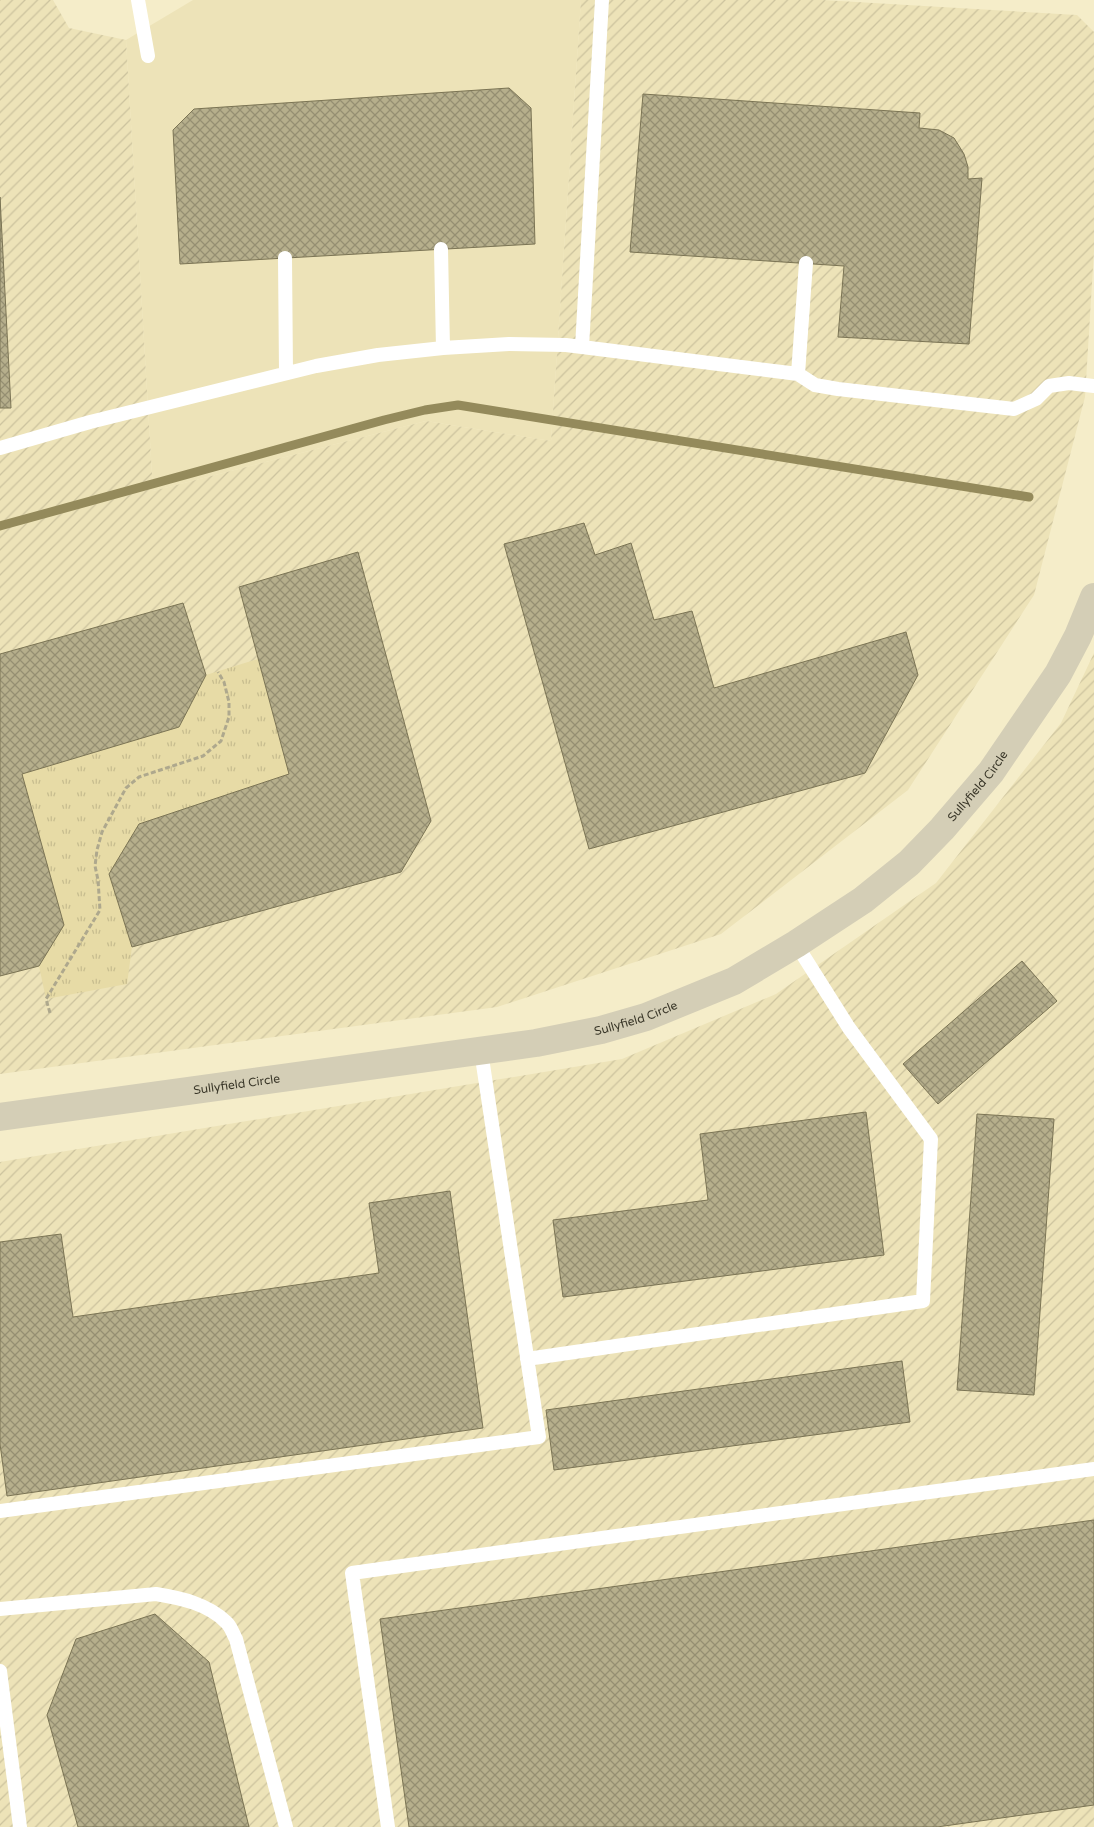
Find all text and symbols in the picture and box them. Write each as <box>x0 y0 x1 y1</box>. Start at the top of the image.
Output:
street label: Sullyfield Circle <box>945 748 1011 824</box>
street label: Sullyfield Circle <box>593 998 680 1038</box>
street label: Sullyfield Circle <box>193 1071 281 1097</box>

